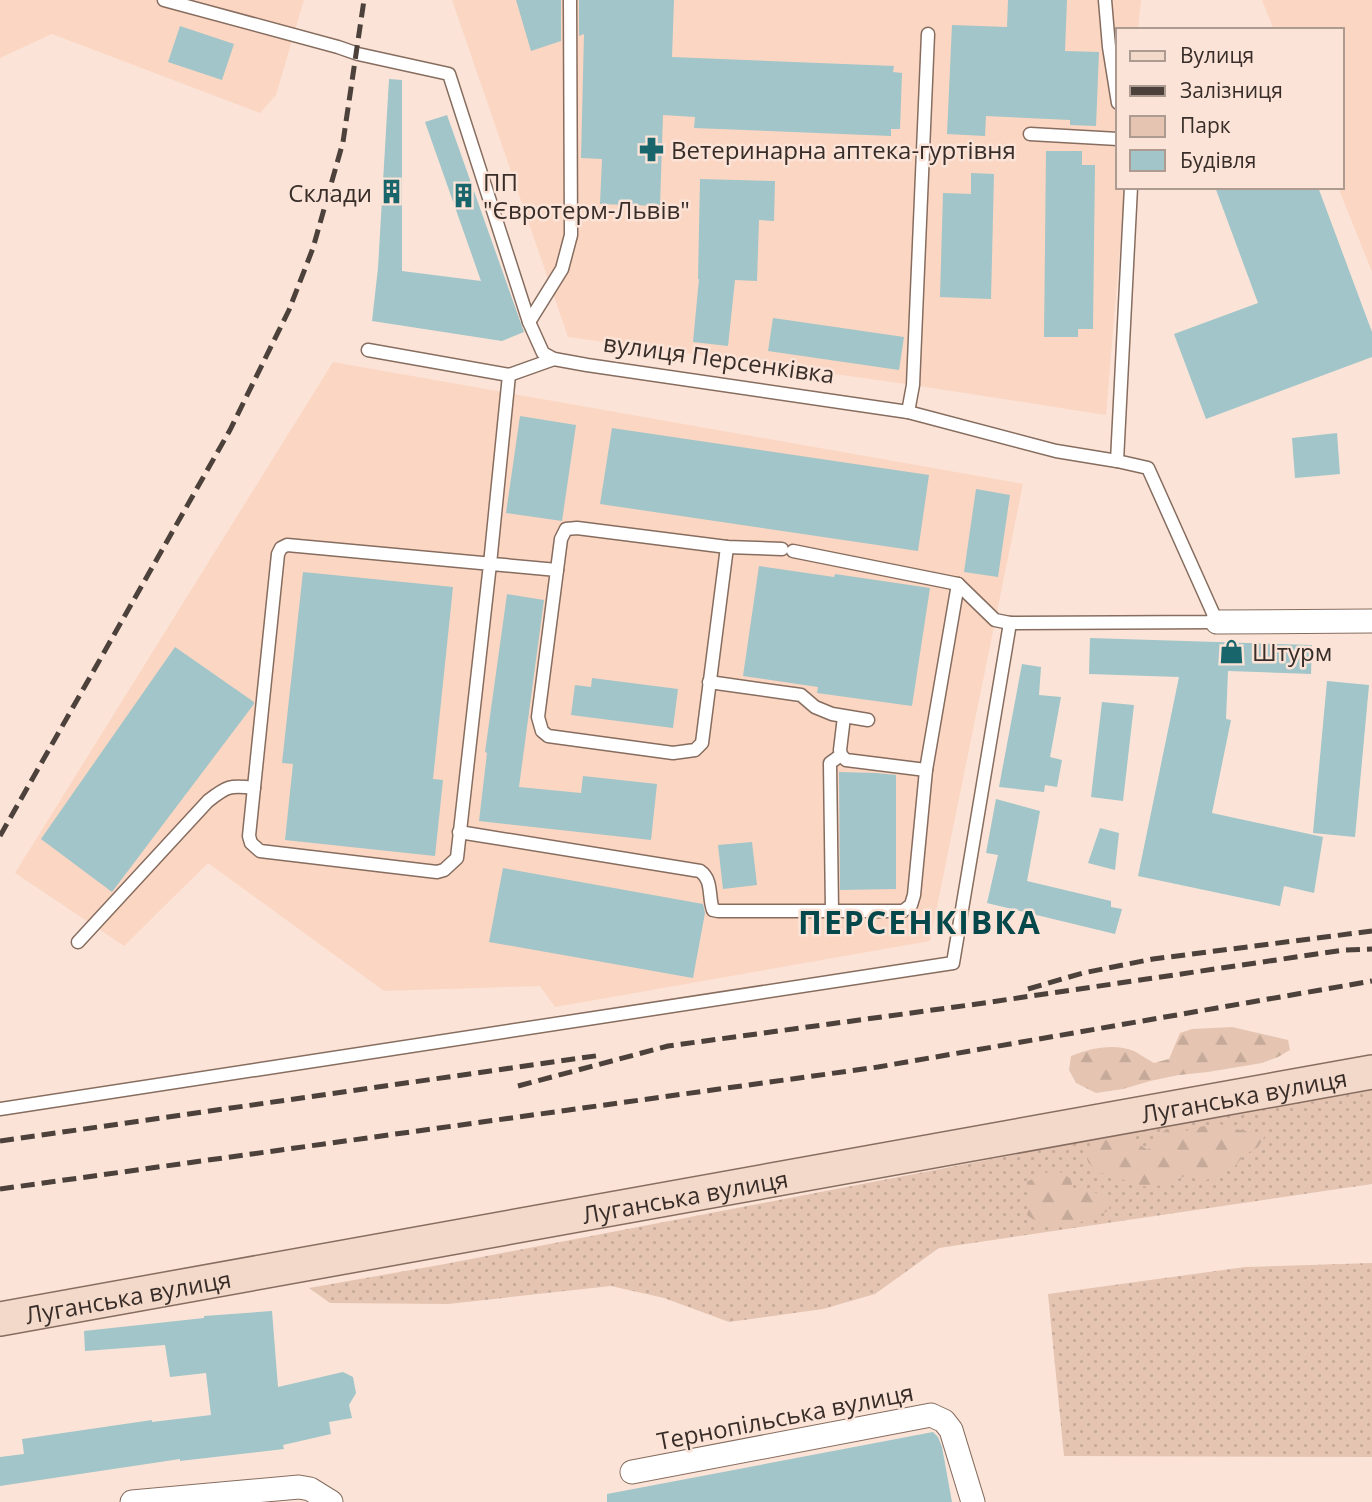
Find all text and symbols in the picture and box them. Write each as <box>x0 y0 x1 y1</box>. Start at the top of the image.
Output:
legend <box>1116 28 1344 189</box>
text: Вулиця <box>1180 41 1254 69</box>
text: Залізниця <box>1180 76 1283 104</box>
text: Парк <box>1180 111 1231 139</box>
place label: Ветеринарна аптека-гуртівня <box>671 133 1016 166</box>
pharmacy icon: Ветеринарна аптека-гуртівня <box>637 135 665 163</box>
text: Будівля <box>1180 146 1256 174</box>
place label: ПП "Євротерм-Львів" <box>483 165 690 226</box>
place label: Склади <box>288 176 372 209</box>
building icon: Склади <box>378 178 406 206</box>
building icon: ПП "Євротерм-Львів" <box>449 181 477 209</box>
street label: вулиця Персенківка <box>601 325 837 391</box>
place label: Штурм <box>1252 635 1332 668</box>
shop icon: Штурм <box>1218 637 1246 665</box>
district label: ПЕРСЕНКІВКА <box>798 900 1042 943</box>
street label: Луганська вулиця <box>1138 1060 1350 1130</box>
street label: Луганська вулиця <box>579 1161 791 1230</box>
street label: Луганська вулиця <box>22 1261 234 1331</box>
street label: Тернопільська вулиця <box>654 1375 916 1457</box>

